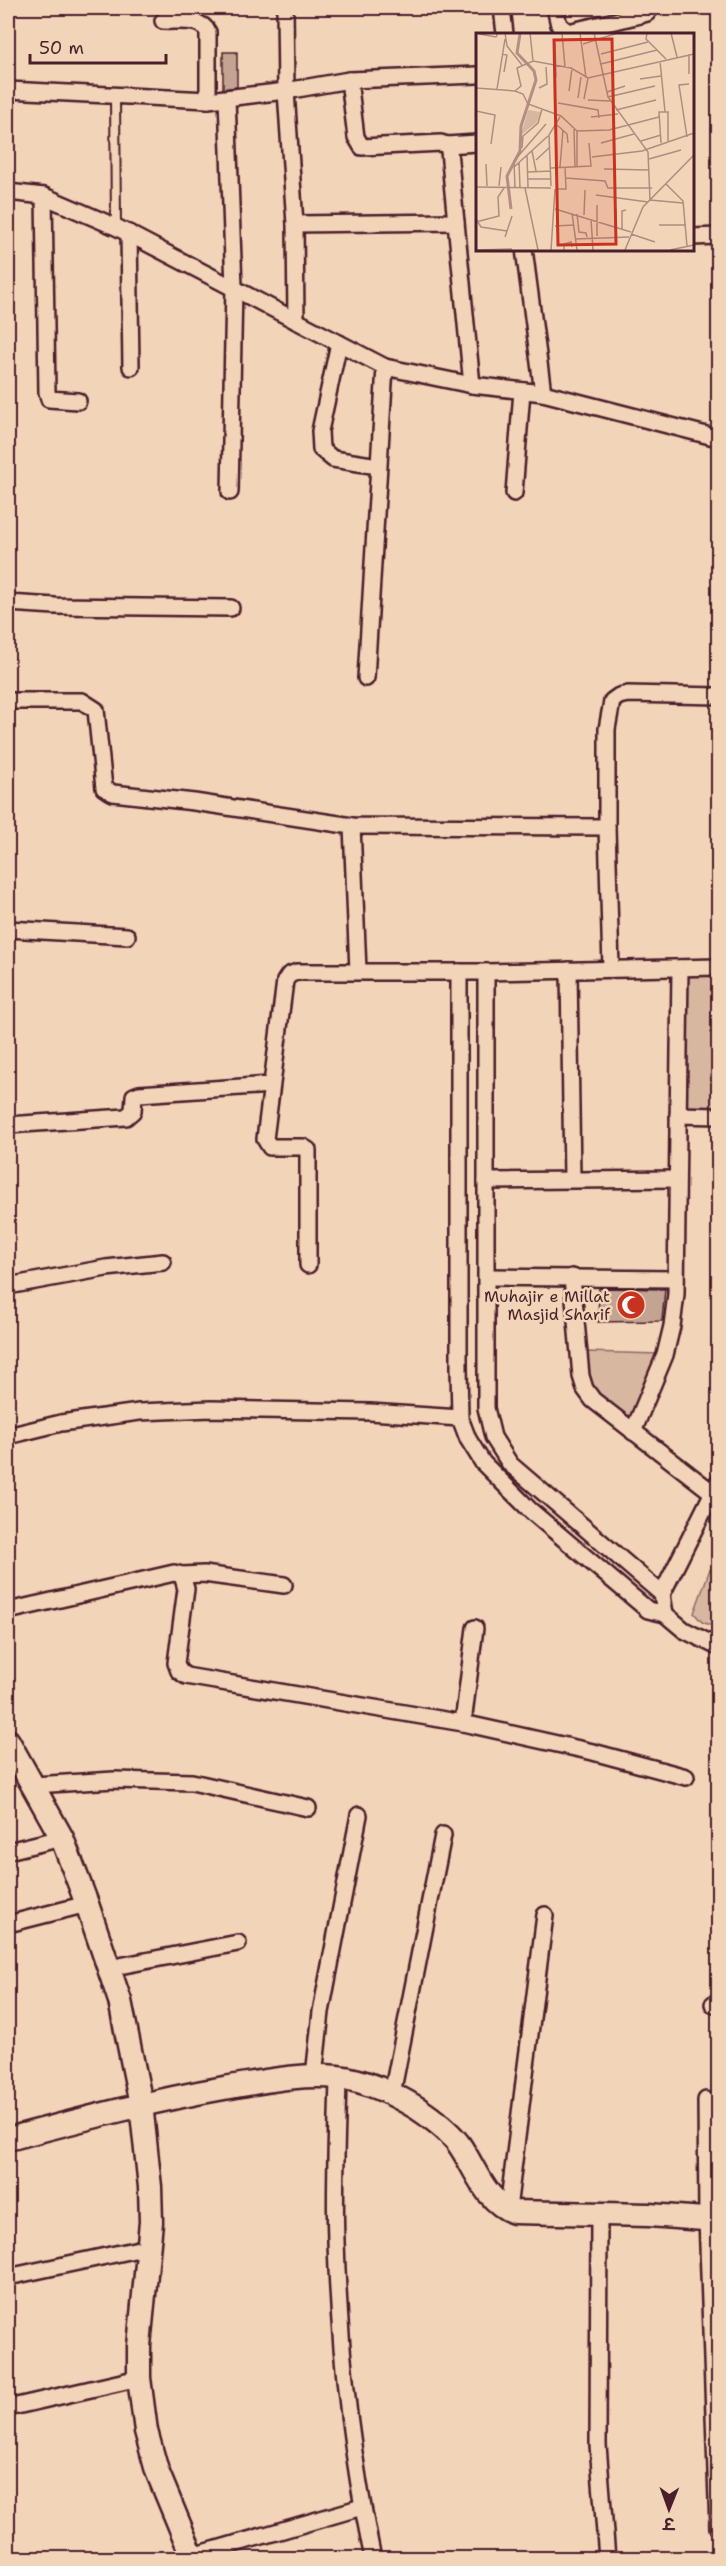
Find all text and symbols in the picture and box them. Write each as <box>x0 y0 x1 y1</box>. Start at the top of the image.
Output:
scale bar <box>30 27 166 65</box>
inset map <box>476 33 693 250</box>
text: 50 m <box>39 36 84 60</box>
place label: Muhajir e Millat Masjid Sharif <box>484 1286 611 1325</box>
mosque icon: Muhajir e Millat Masjid Sharif <box>615 1289 647 1321</box>
north arrow <box>639 2479 699 2539</box>
text: उ <box>662 2513 676 2534</box>

